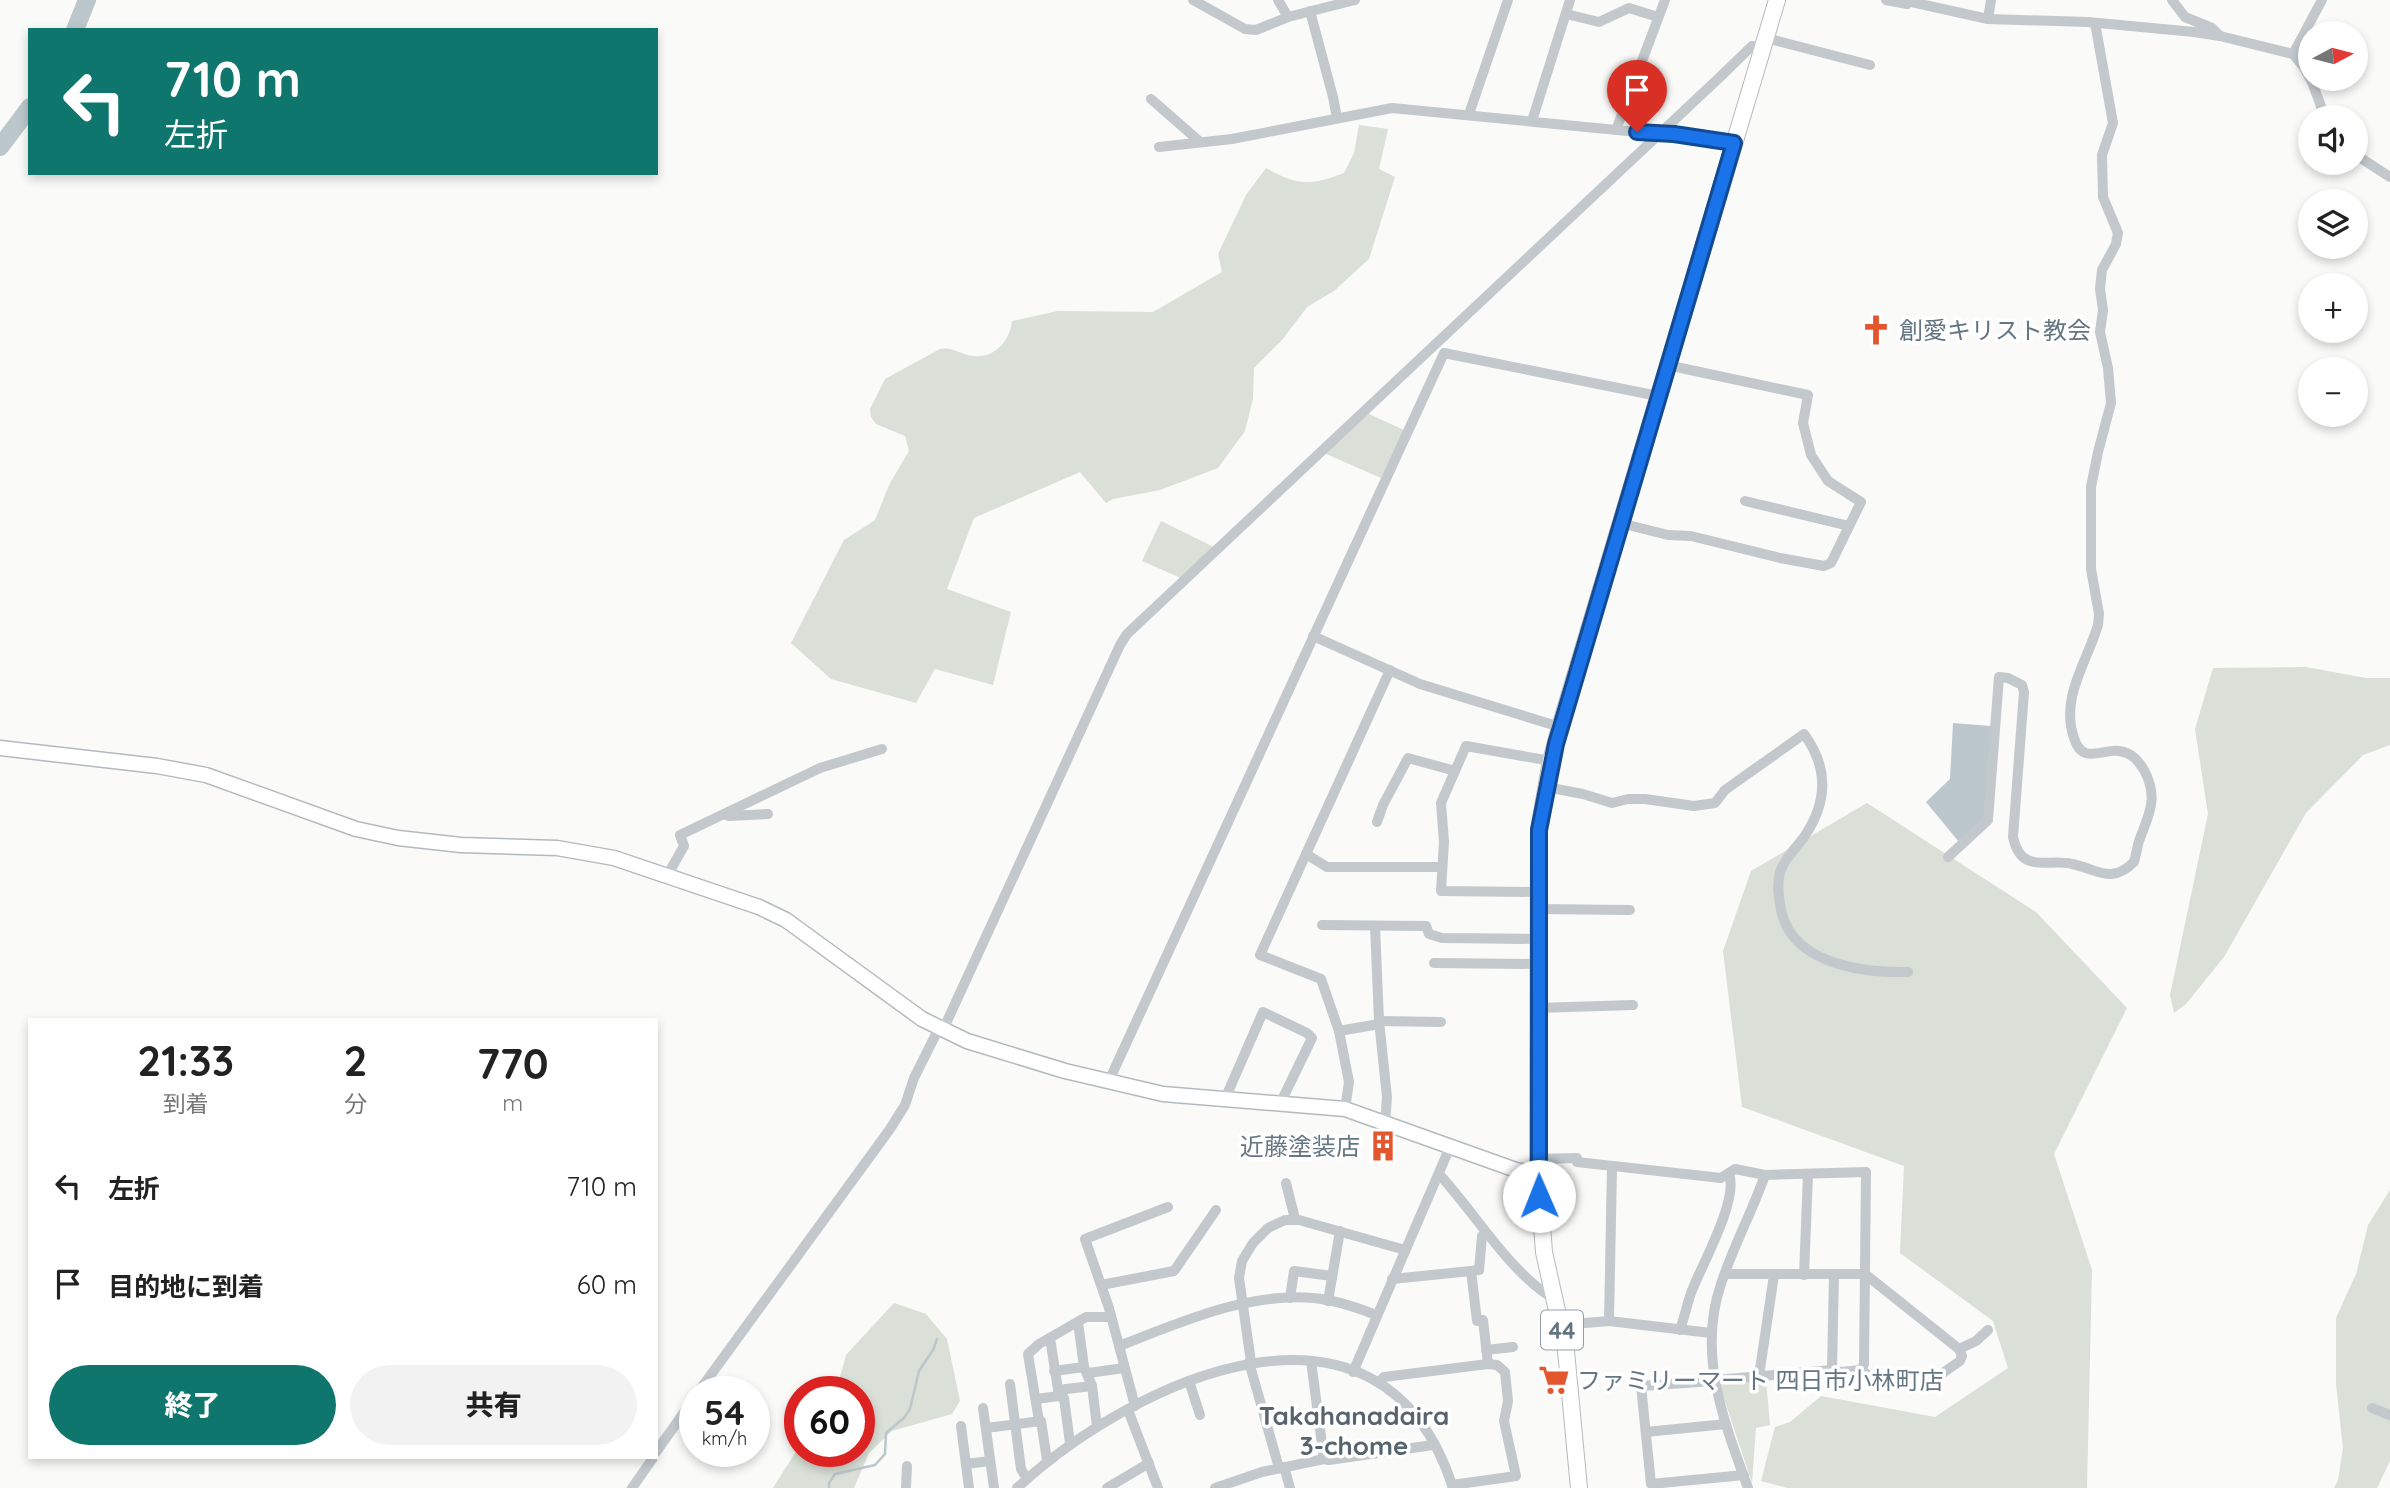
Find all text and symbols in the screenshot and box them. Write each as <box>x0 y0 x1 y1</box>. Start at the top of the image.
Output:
north arrow <box>2298 21 2368 91</box>
map controls <box>2298 21 2368 427</box>
text: 710 m <box>164 48 301 109</box>
icon: left <box>49 56 140 147</box>
pin <box>1607 60 1667 132</box>
icon: arrive <box>1618 71 1656 109</box>
button: sound <box>2298 105 2368 175</box>
text: 左折 <box>164 114 228 154</box>
button: layers <box>2298 189 2368 259</box>
button: + <box>2298 273 2368 343</box>
church icon: 創愛キリスト教会 <box>1859 313 1893 347</box>
place label: 創愛キリスト教会 <box>1899 315 2091 345</box>
button: − <box>2298 357 2368 427</box>
text: 21:33 <box>137 1034 234 1087</box>
text: 2 <box>344 1034 367 1087</box>
text: 770 <box>477 1037 549 1090</box>
text: m <box>502 1088 523 1117</box>
text: 到着 <box>163 1089 209 1118</box>
text: 分 <box>344 1089 367 1118</box>
building icon: 近藤塗装店 <box>1366 1129 1400 1163</box>
place label: 近藤塗装店 <box>1240 1131 1360 1161</box>
position arrow <box>1502 1159 1576 1233</box>
icon: left <box>49 1167 87 1205</box>
text: 710 m <box>567 1170 637 1203</box>
text: 左折 <box>108 1172 160 1205</box>
icon: arrive <box>49 1265 87 1303</box>
text: 60 m <box>577 1268 637 1301</box>
text: 目的地に到着 <box>108 1270 264 1303</box>
road number: 44 <box>1541 1310 1583 1350</box>
supermarket icon: ファミリーマート 四日市小林町店 <box>1537 1363 1571 1397</box>
button: 終了 <box>49 1365 336 1445</box>
button: 共有 <box>350 1365 637 1445</box>
place label: ファミリーマート 四日市小林町店 <box>1577 1365 1944 1395</box>
speed limit sign: 60 <box>784 1376 875 1467</box>
text: 54 <box>704 1390 745 1434</box>
district label: Takahanadaira 3-chome <box>1259 1399 1449 1462</box>
text: km/h <box>702 1427 747 1450</box>

